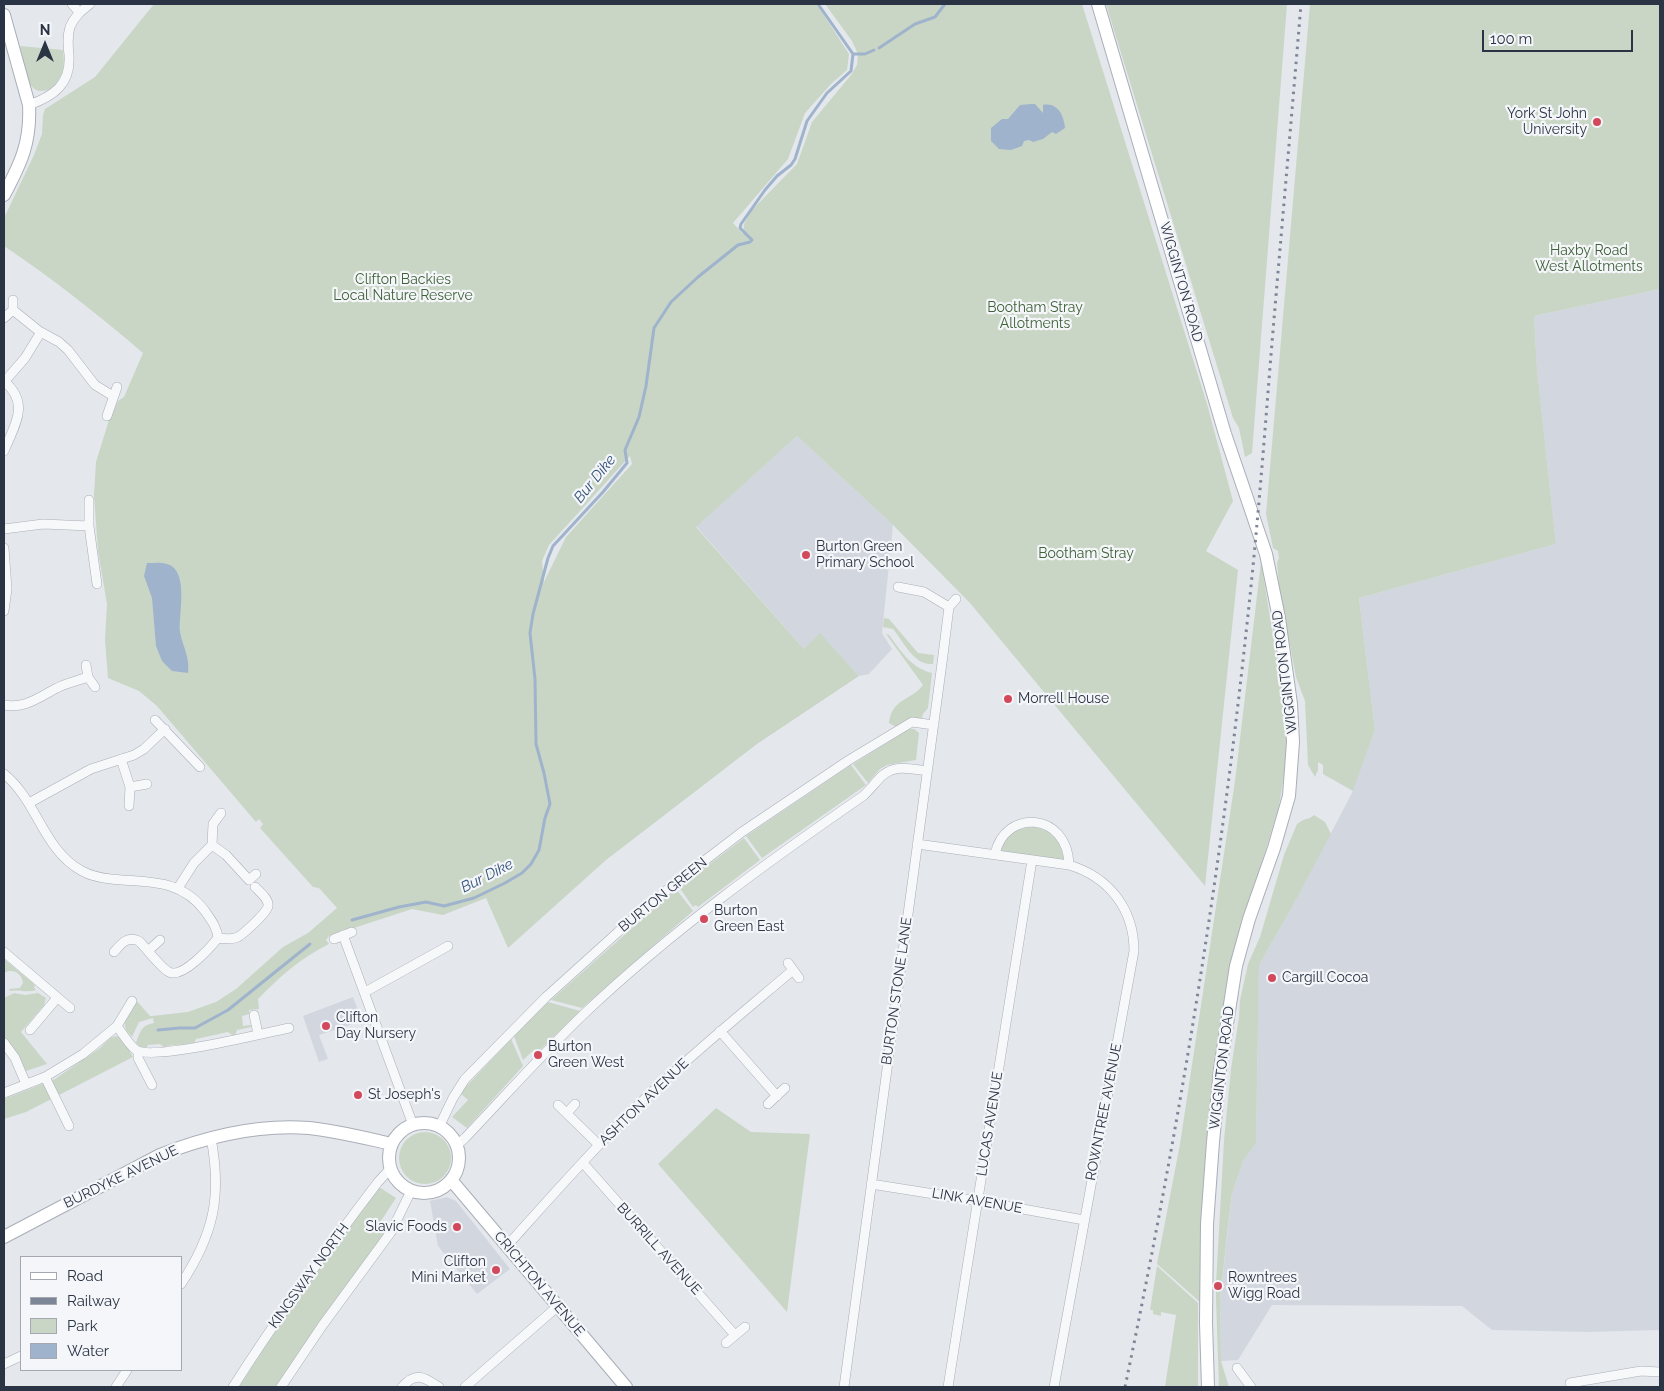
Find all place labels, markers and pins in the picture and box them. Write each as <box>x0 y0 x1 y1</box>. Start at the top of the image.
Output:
place label: York St John University <box>1507 106 1587 138</box>
marker: York St John University <box>1591 116 1603 128</box>
place label: Burton Green Primary School <box>816 539 914 572</box>
marker: Burton Green Primary School <box>800 549 812 561</box>
place label: Morrell House <box>1018 691 1109 707</box>
marker: Morrell House <box>1002 693 1014 705</box>
place label: Burton Green East <box>714 903 784 936</box>
marker: Burton Green East <box>698 913 710 925</box>
place label: Cargill Cocoa <box>1282 970 1368 986</box>
marker: Cargill Cocoa <box>1266 972 1278 984</box>
place label: Clifton Day Nursery <box>336 1010 416 1042</box>
marker: Clifton Day Nursery <box>320 1020 332 1032</box>
place label: Burton Green West <box>548 1039 624 1072</box>
marker: Burton Green West <box>532 1049 544 1061</box>
place label: St Joseph's <box>368 1087 441 1103</box>
marker: St Joseph's <box>352 1089 364 1101</box>
place label: Slavic Foods <box>366 1219 447 1235</box>
marker: Slavic Foods <box>451 1221 463 1233</box>
place label: Clifton Mini Market <box>411 1254 486 1286</box>
marker: Clifton Mini Market <box>490 1264 502 1276</box>
place label: Rowntrees Wigg Road <box>1228 1270 1300 1302</box>
marker: Rowntrees Wigg Road <box>1212 1280 1224 1292</box>

